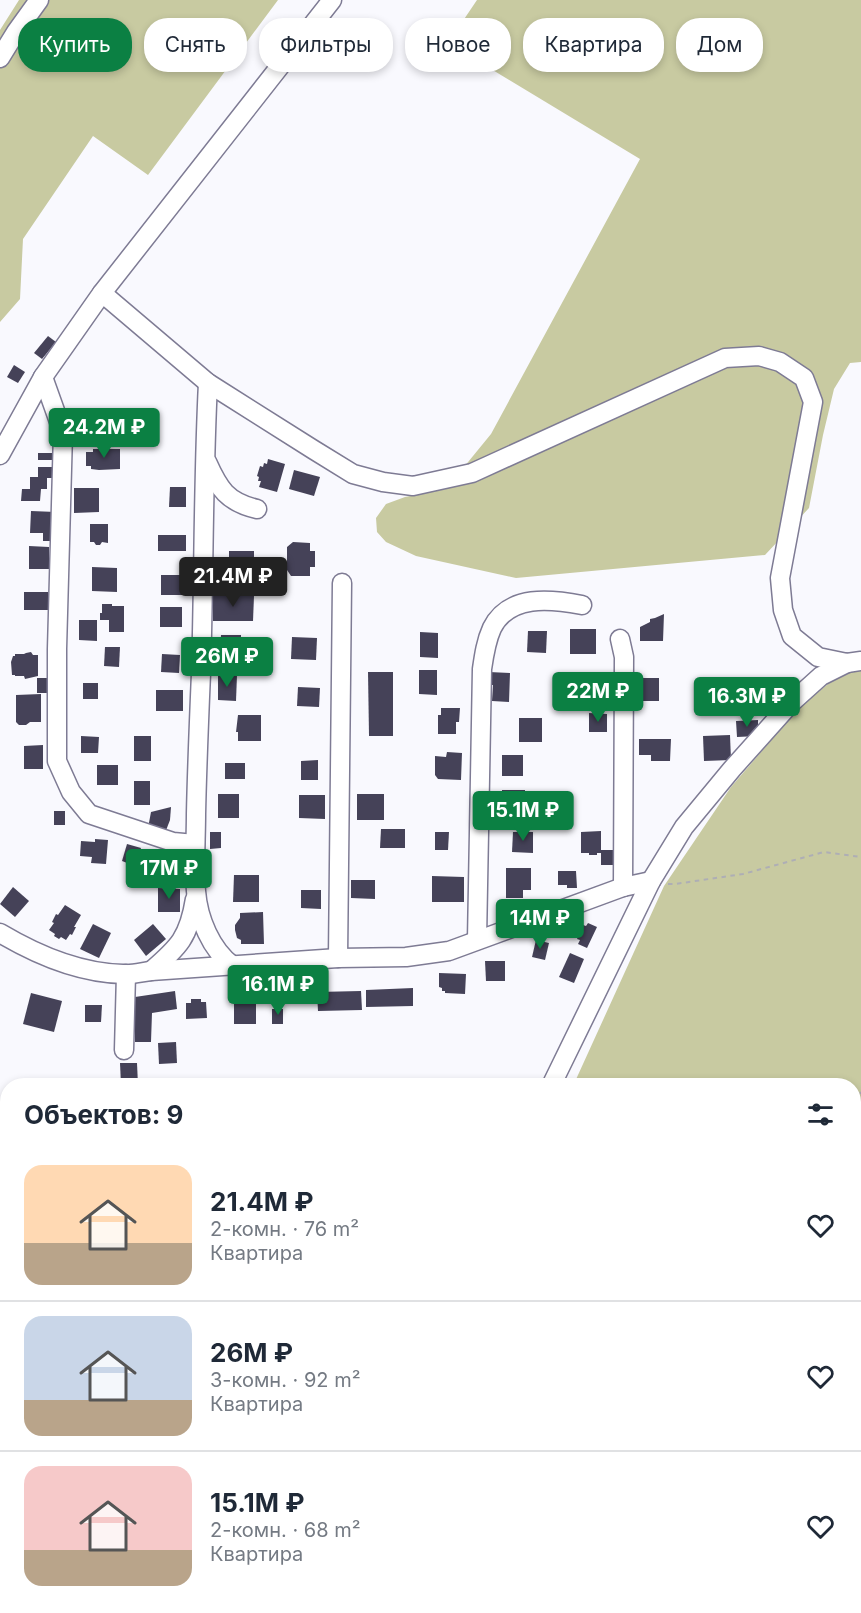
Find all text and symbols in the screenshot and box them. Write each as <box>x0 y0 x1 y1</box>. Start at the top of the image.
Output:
chip: Купить <box>18 18 132 72</box>
chip: Снять <box>144 18 247 72</box>
chip: Фильтры <box>259 18 393 72</box>
chip: Новое <box>405 18 511 72</box>
chip: Квартира <box>523 18 664 72</box>
chip: Дом <box>676 18 763 72</box>
pin: 24.2M ₽ <box>49 408 159 459</box>
text: 24.2M ₽ <box>63 415 145 439</box>
pin: 21.4M ₽ <box>178 557 288 608</box>
text: 21.4M ₽ <box>193 564 273 588</box>
pin: 26M ₽ <box>185 637 269 688</box>
text: 26M ₽ <box>195 644 259 668</box>
pin: 22M ₽ <box>556 672 640 723</box>
pin: 16.3M ₽ <box>692 677 802 728</box>
text: 22M ₽ <box>566 679 630 703</box>
text: 16.3M ₽ <box>708 684 786 708</box>
pin: 15.1M ₽ <box>468 791 578 842</box>
text: 15.1M ₽ <box>487 798 559 822</box>
pin: 17M ₽ <box>127 849 211 900</box>
text: 17M ₽ <box>140 856 198 880</box>
pin: 14M ₽ <box>498 899 582 950</box>
text: 14M ₽ <box>510 906 570 930</box>
pin: 16.1M ₽ <box>223 965 333 1016</box>
text: 16.1M ₽ <box>242 972 314 996</box>
icon: filters <box>804 1098 837 1131</box>
text: Объектов: 9 <box>24 1099 183 1130</box>
text: 21.4M ₽ <box>210 1186 314 1217</box>
icon: home <box>72 1189 144 1261</box>
icon: heart <box>804 1209 837 1242</box>
text: 2-комн. · 76 m² <box>210 1217 359 1241</box>
text: Квартира <box>210 1241 303 1265</box>
text: 26M ₽ <box>210 1337 293 1368</box>
icon: home <box>72 1340 144 1412</box>
icon: heart <box>804 1360 837 1393</box>
text: 3-комн. · 92 m² <box>210 1368 361 1392</box>
text: Квартира <box>210 1392 303 1416</box>
text: 15.1M ₽ <box>210 1487 304 1518</box>
icon: home <box>72 1490 144 1562</box>
icon: heart <box>804 1510 837 1543</box>
text: 2-комн. · 68 m² <box>210 1518 361 1542</box>
text: Квартира <box>210 1542 303 1566</box>

